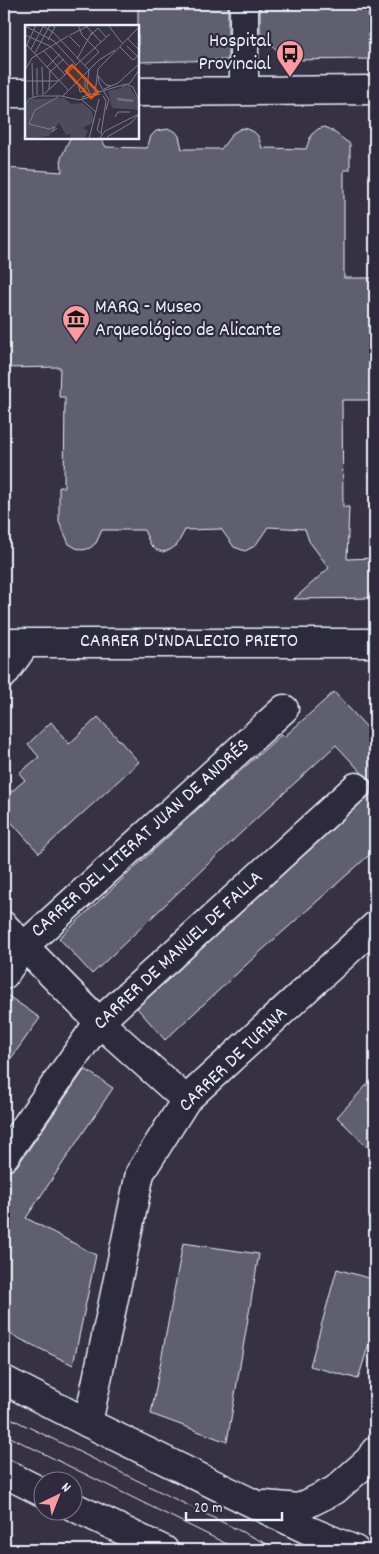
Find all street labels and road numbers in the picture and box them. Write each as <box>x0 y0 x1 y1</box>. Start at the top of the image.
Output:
street label: CARRER D'INDALECIO PRIETO <box>80 628 298 656</box>
street label: CARRER DEL LITERAT JUAN DE ANDRÉS <box>26 733 256 945</box>
street label: CARRER DE MANUEL DE FALLA <box>88 865 270 1037</box>
street label: CARRER DE TURINA <box>173 1001 295 1119</box>

